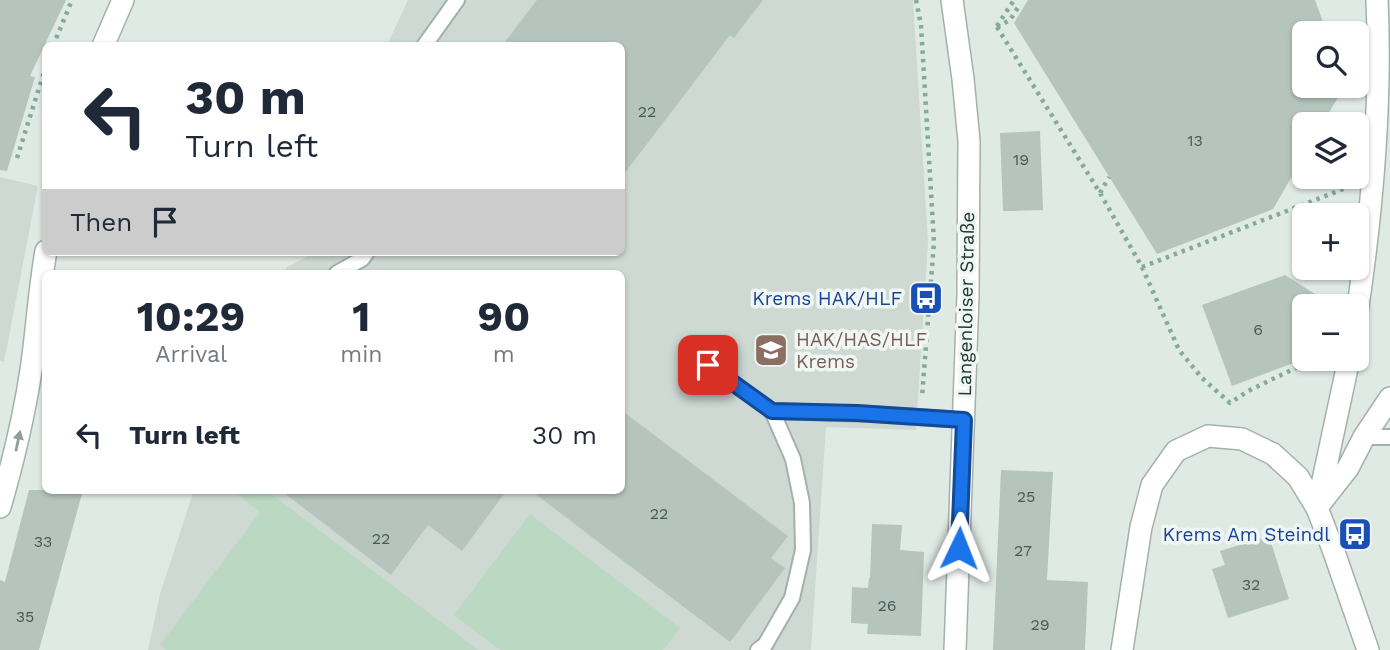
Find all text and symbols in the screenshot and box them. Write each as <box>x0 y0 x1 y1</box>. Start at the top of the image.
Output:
map controls <box>1292 21 1369 371</box>
button: search <box>1292 21 1369 98</box>
text: 30 m <box>185 68 306 126</box>
icon: left <box>70 70 161 161</box>
house number: 22 <box>638 102 656 121</box>
button: layers <box>1292 112 1369 189</box>
text: Turn left <box>185 127 318 165</box>
house number: 13 <box>1187 131 1203 150</box>
house number: 19 <box>1013 150 1029 169</box>
icon: arrive <box>146 203 184 241</box>
button: + <box>1292 203 1369 280</box>
text: Then <box>70 207 132 237</box>
street label: Langenloiser Straße <box>953 211 979 397</box>
bus stop icon: Krems HAK/HLF <box>907 279 945 317</box>
place label: Krems HAK/HLF <box>752 287 902 310</box>
text: 10:29 <box>137 292 246 341</box>
text: 1 <box>352 292 370 341</box>
text: 90 <box>477 292 530 341</box>
button: − <box>1292 294 1369 371</box>
house number: 6 <box>1253 320 1263 339</box>
place label: HAK/HAS/HLF Krems <box>796 328 927 373</box>
school or university icon: HAK/HAS/HLF Krems <box>752 331 790 369</box>
pin <box>678 335 738 395</box>
text: Arrival <box>155 341 227 368</box>
text: min <box>340 341 383 368</box>
text: m <box>493 341 515 368</box>
icon: arrive <box>689 346 727 384</box>
icon: left <box>70 416 108 454</box>
text: Turn left <box>129 420 240 450</box>
text: 30 m <box>532 420 597 450</box>
one-way arrow <box>12 430 23 452</box>
house number: 25 <box>1017 487 1035 506</box>
house number: 22 <box>650 504 668 523</box>
position arrow <box>922 511 996 585</box>
bus stop icon: Krems Am Steindl <box>1336 515 1374 553</box>
place label: Krems Am Steindl <box>1163 523 1330 546</box>
house number: 22 <box>372 529 390 548</box>
house number: 33 <box>34 532 52 551</box>
house number: 27 <box>1014 541 1032 560</box>
house number: 32 <box>1242 575 1260 594</box>
house number: 26 <box>877 596 897 615</box>
house number: 35 <box>16 607 34 626</box>
house number: 29 <box>1030 615 1050 634</box>

